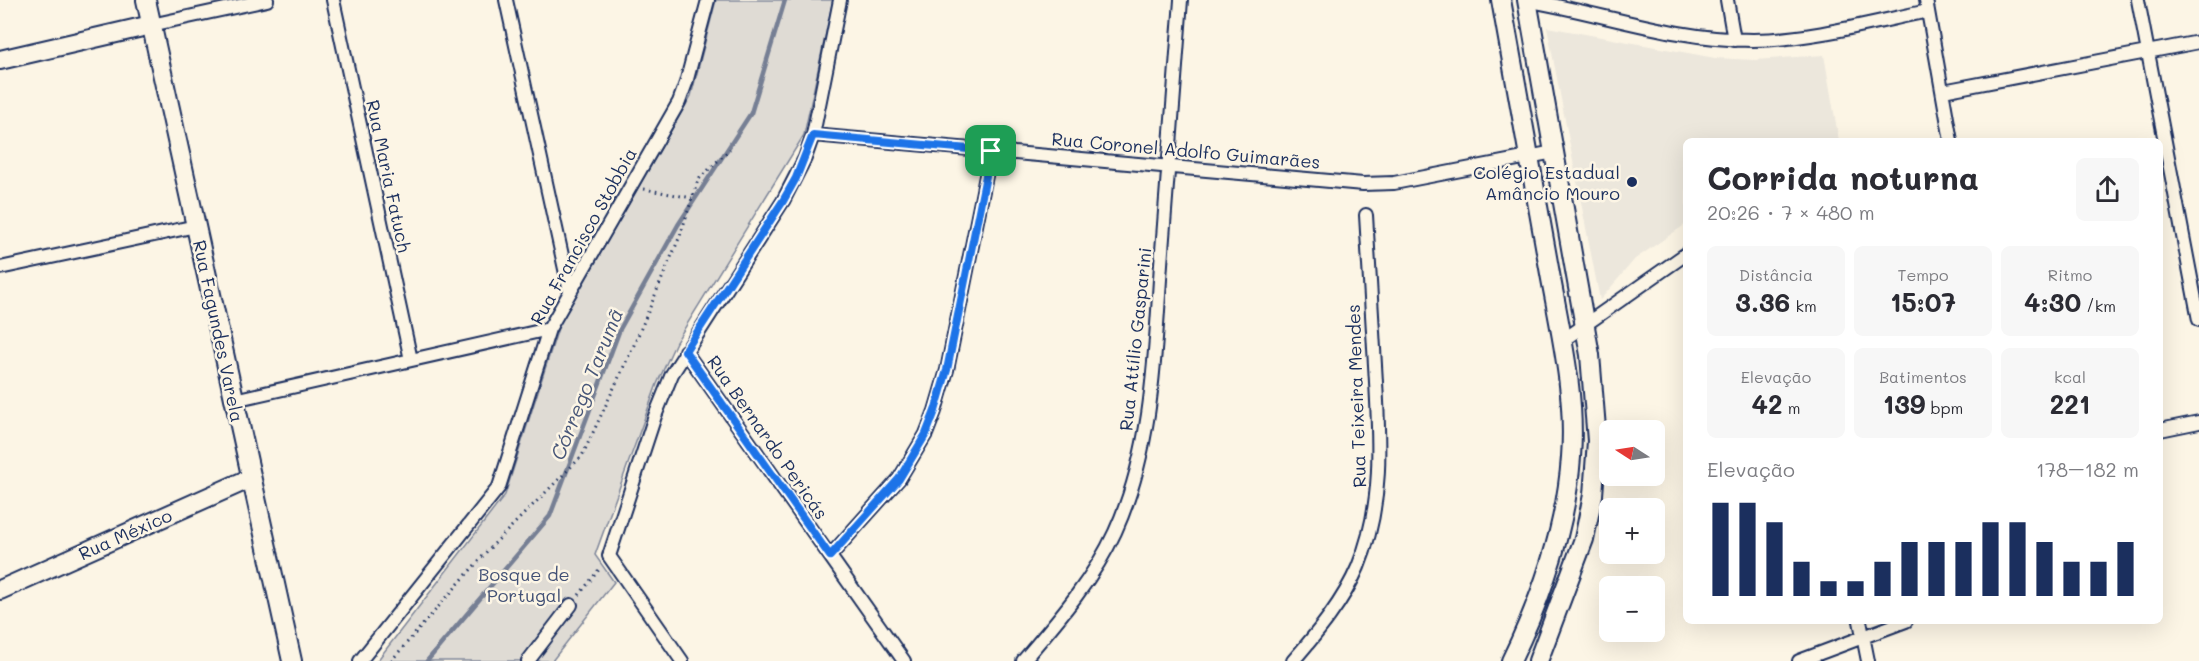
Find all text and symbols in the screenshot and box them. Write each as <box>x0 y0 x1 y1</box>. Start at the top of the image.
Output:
street label: Rua Maria Fatuch <box>361 98 417 254</box>
pin <box>965 125 1016 176</box>
street label: Rua Coronel Adolfo Guimarães <box>1051 126 1321 174</box>
icon: arrive <box>974 134 1007 167</box>
street label: Rua Francisco Stobbia <box>524 143 642 329</box>
text: Corrida noturna <box>1707 155 1979 198</box>
button: share <box>2076 158 2139 221</box>
place label: Colégio Estadual Amâncio Mouro <box>1473 160 1620 205</box>
marker: Colégio Estadual Amâncio Mouro <box>1625 175 1639 189</box>
text: 20:26 · 7 × 480 m <box>1707 199 1875 225</box>
street label: Rua Fagundes Varela <box>188 238 250 424</box>
street label: Rua Attílio Gasparini <box>1113 246 1157 432</box>
text: Distância <box>1739 264 1813 285</box>
text: Tempo <box>1898 264 1948 285</box>
text: Ritmo <box>2048 264 2092 285</box>
text: 3.36 <box>1735 285 1790 319</box>
text: 15:07 <box>1890 285 1956 319</box>
text: 4:30 <box>2024 285 2081 319</box>
text: km <box>1790 295 1817 316</box>
text: /km <box>2081 295 2116 316</box>
water label: Córrego Tarumã <box>544 304 628 464</box>
street label: Rua Teixeira Mendes <box>1341 304 1371 488</box>
street label: Rua Bernardo Pericás <box>702 350 834 524</box>
text: Elevação <box>1741 366 1811 387</box>
text: Batimentos <box>1879 366 1967 387</box>
text: kcal <box>2054 366 2086 387</box>
text: 42 <box>1752 387 1783 421</box>
text: 139 <box>1883 387 1925 421</box>
text: 221 <box>2050 387 2090 421</box>
text: m <box>1783 397 1800 418</box>
text: bpm <box>1925 397 1963 418</box>
north arrow <box>1599 420 1665 486</box>
map controls <box>1599 420 1665 642</box>
text: Elevação <box>1707 456 1795 482</box>
text: 178–182 m <box>2036 456 2139 482</box>
button: + <box>1599 498 1665 564</box>
street label: Rua México <box>75 503 176 565</box>
park label: Bosque de Portugal <box>478 562 570 607</box>
button: − <box>1599 576 1665 642</box>

